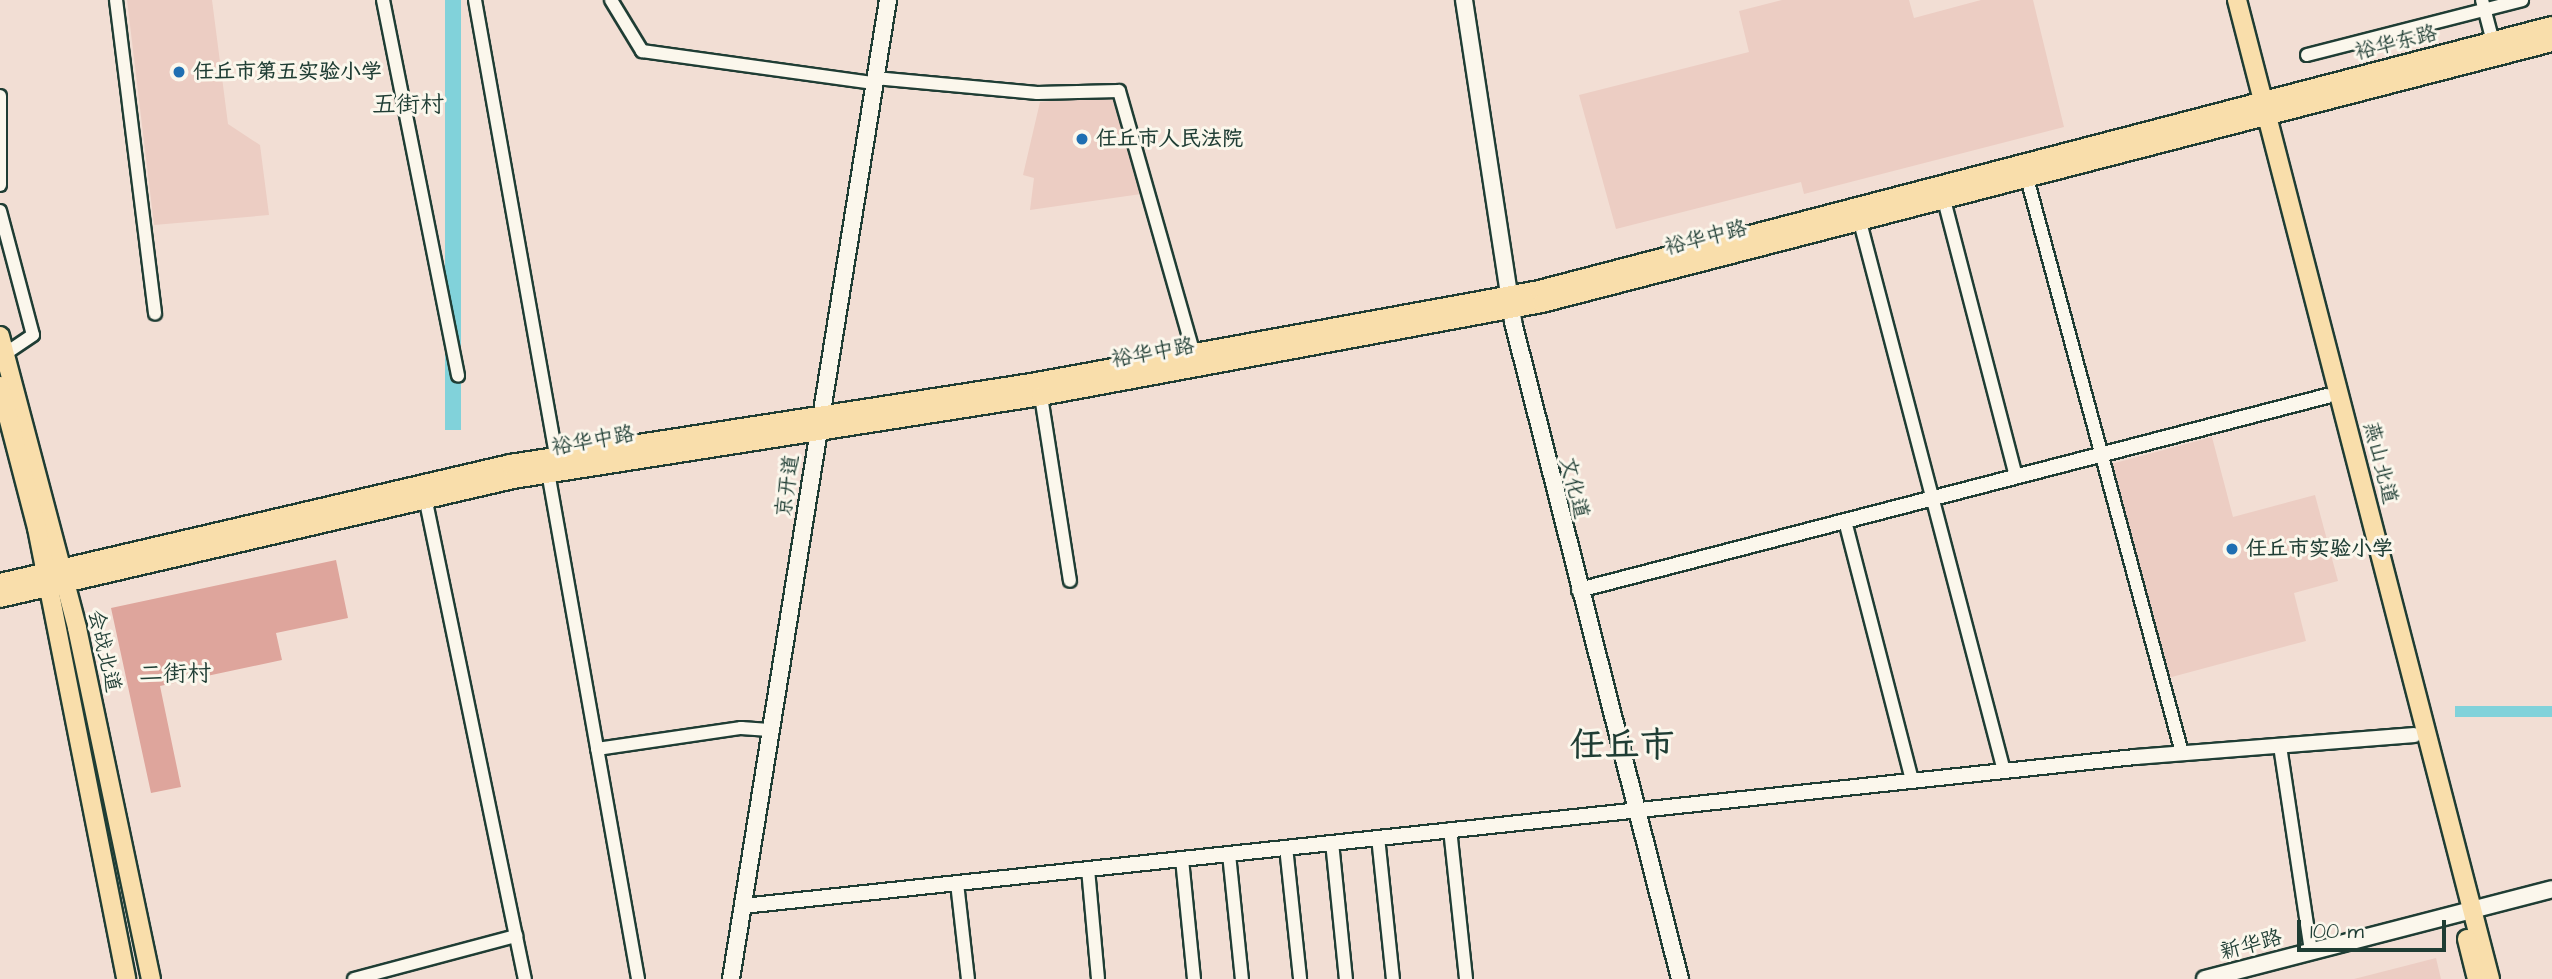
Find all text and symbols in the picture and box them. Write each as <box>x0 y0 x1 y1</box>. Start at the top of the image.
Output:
street label: 裕华东路 <box>2352 21 2440 65</box>
place label: 任丘市第五实验小学 <box>193 59 382 85</box>
marker: 任丘市第五实验小学 <box>171 64 187 80</box>
district label: 五街村 <box>372 92 444 120</box>
place label: 任丘市人民法院 <box>1096 126 1243 152</box>
marker: 任丘市人民法院 <box>1074 131 1090 147</box>
street label: 裕华中路 <box>1662 216 1750 260</box>
street label: 裕华中路 <box>1109 333 1197 373</box>
street label: 燕山北道 <box>2358 419 2402 507</box>
street label: 裕华中路 <box>549 421 637 461</box>
street label: 京开道 <box>771 453 805 519</box>
street label: 文化道 <box>1554 454 1594 522</box>
place label: 任丘市实验小学 <box>2246 536 2393 562</box>
marker: 任丘市实验小学 <box>2224 541 2240 557</box>
street label: 会战北道 <box>82 607 126 695</box>
district label: 二街村 <box>139 661 211 689</box>
district label: 任丘市 <box>1570 725 1674 767</box>
scale bar <box>2300 906 2449 950</box>
text: 100 m <box>2310 917 2364 946</box>
street label: 新华路 <box>2217 925 2285 965</box>

